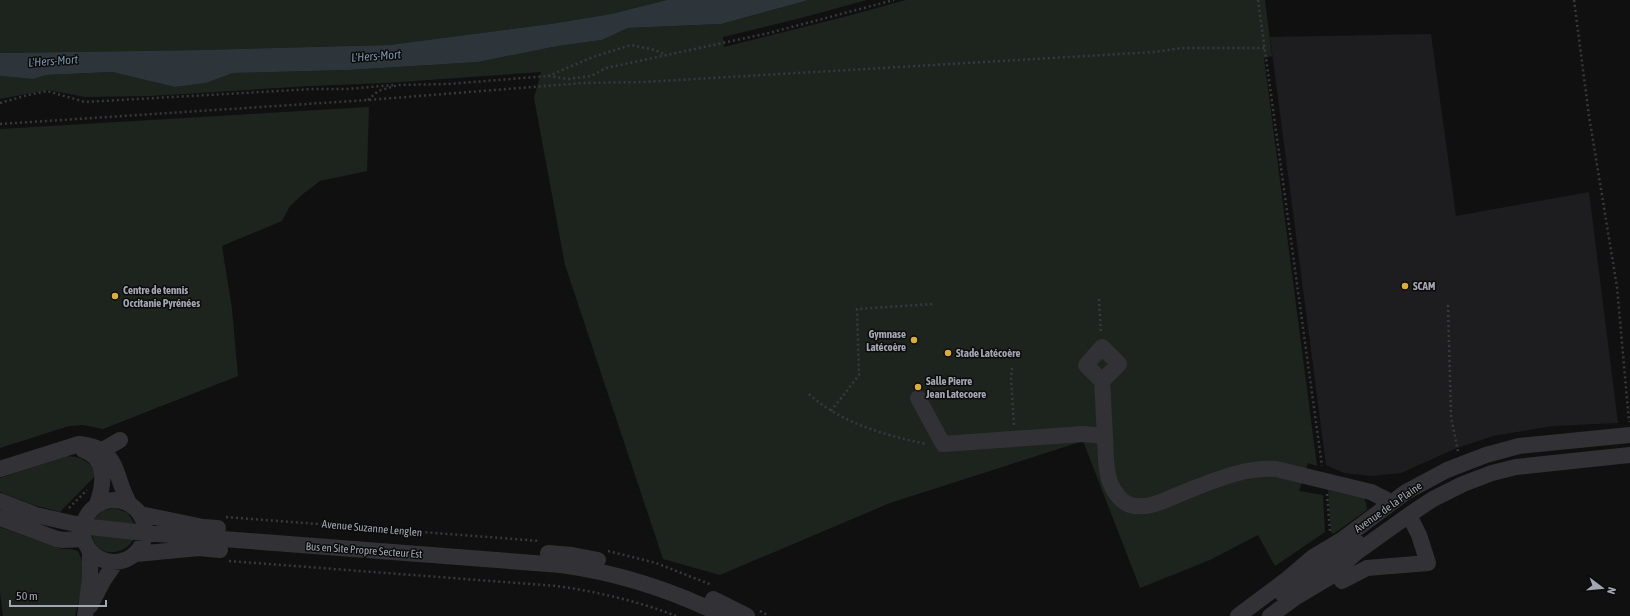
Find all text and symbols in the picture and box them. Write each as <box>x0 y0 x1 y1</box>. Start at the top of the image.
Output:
water label: L'Hers-Mort <box>351 47 402 65</box>
water label: L'Hers-Mort <box>28 52 79 70</box>
place label: SCAM <box>1413 280 1435 292</box>
marker: SCAM <box>1400 281 1410 291</box>
place label: Centre de tennis Occitanie Pyrénées <box>123 284 200 309</box>
marker: Centre de tennis Occitanie Pyrénées <box>110 291 120 301</box>
place label: Gymnase Latécoère <box>866 328 906 353</box>
marker: Gymnase Latécoère <box>909 335 919 345</box>
place label: Stade Latécoère <box>956 347 1020 359</box>
marker: Stade Latécoère <box>943 348 953 358</box>
place label: Salle Pierre Jean Latecoere <box>925 375 986 400</box>
marker: Salle Pierre Jean Latecoere <box>913 382 923 392</box>
street label: Avenue de la Plaine <box>1352 479 1424 535</box>
street label: Avenue Suzanne Lenglen <box>321 518 423 538</box>
street label: Bus en Site Propre Secteur Est <box>305 540 423 560</box>
north arrow <box>1582 568 1622 608</box>
scale bar <box>10 582 106 608</box>
text: N <box>1605 586 1618 596</box>
text: 50 m <box>16 589 38 603</box>

